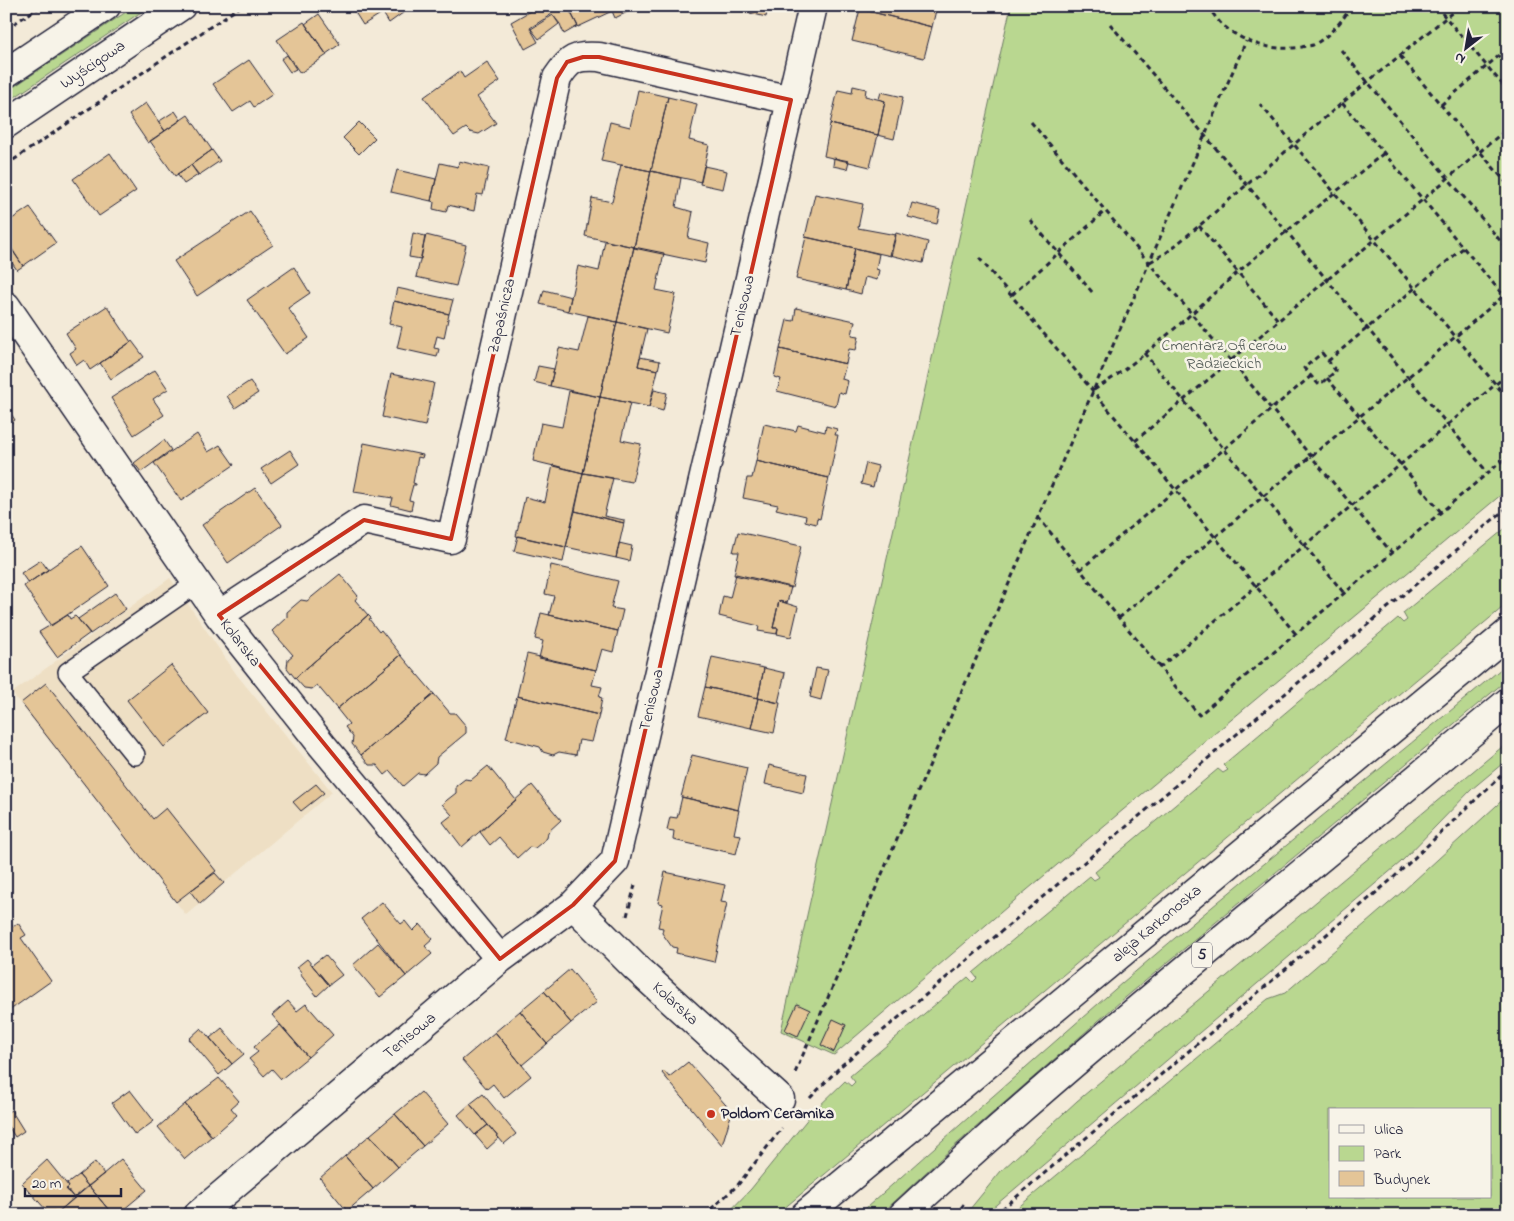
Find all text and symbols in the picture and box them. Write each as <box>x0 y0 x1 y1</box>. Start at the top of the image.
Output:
north arrow <box>1442 22 1492 72</box>
street label: Wyścigowa <box>56 34 130 96</box>
text: N <box>1451 46 1470 69</box>
street label: Tenisowa <box>724 273 762 339</box>
street label: Zapaśnicza <box>482 276 522 356</box>
park label: Cmentarz Oficerów Radzieckich <box>1162 334 1286 376</box>
street label: Kolarska <box>213 614 267 672</box>
street label: Tenisowa <box>633 667 671 733</box>
street label: aleja Karkonoska <box>1107 879 1207 969</box>
road number: 5 <box>1192 942 1212 968</box>
street label: Kolarska <box>646 976 704 1032</box>
street label: Tenisowa <box>378 1007 442 1065</box>
place label: Poldom Ceramika <box>721 1102 834 1126</box>
marker: Poldom Ceramika <box>705 1108 717 1120</box>
legend <box>1329 1108 1492 1198</box>
text: Ulica <box>1374 1119 1403 1141</box>
text: Park <box>1374 1143 1402 1165</box>
scale bar <box>25 1166 121 1198</box>
text: Budynek <box>1373 1169 1431 1192</box>
text: 20 m <box>32 1173 62 1195</box>

